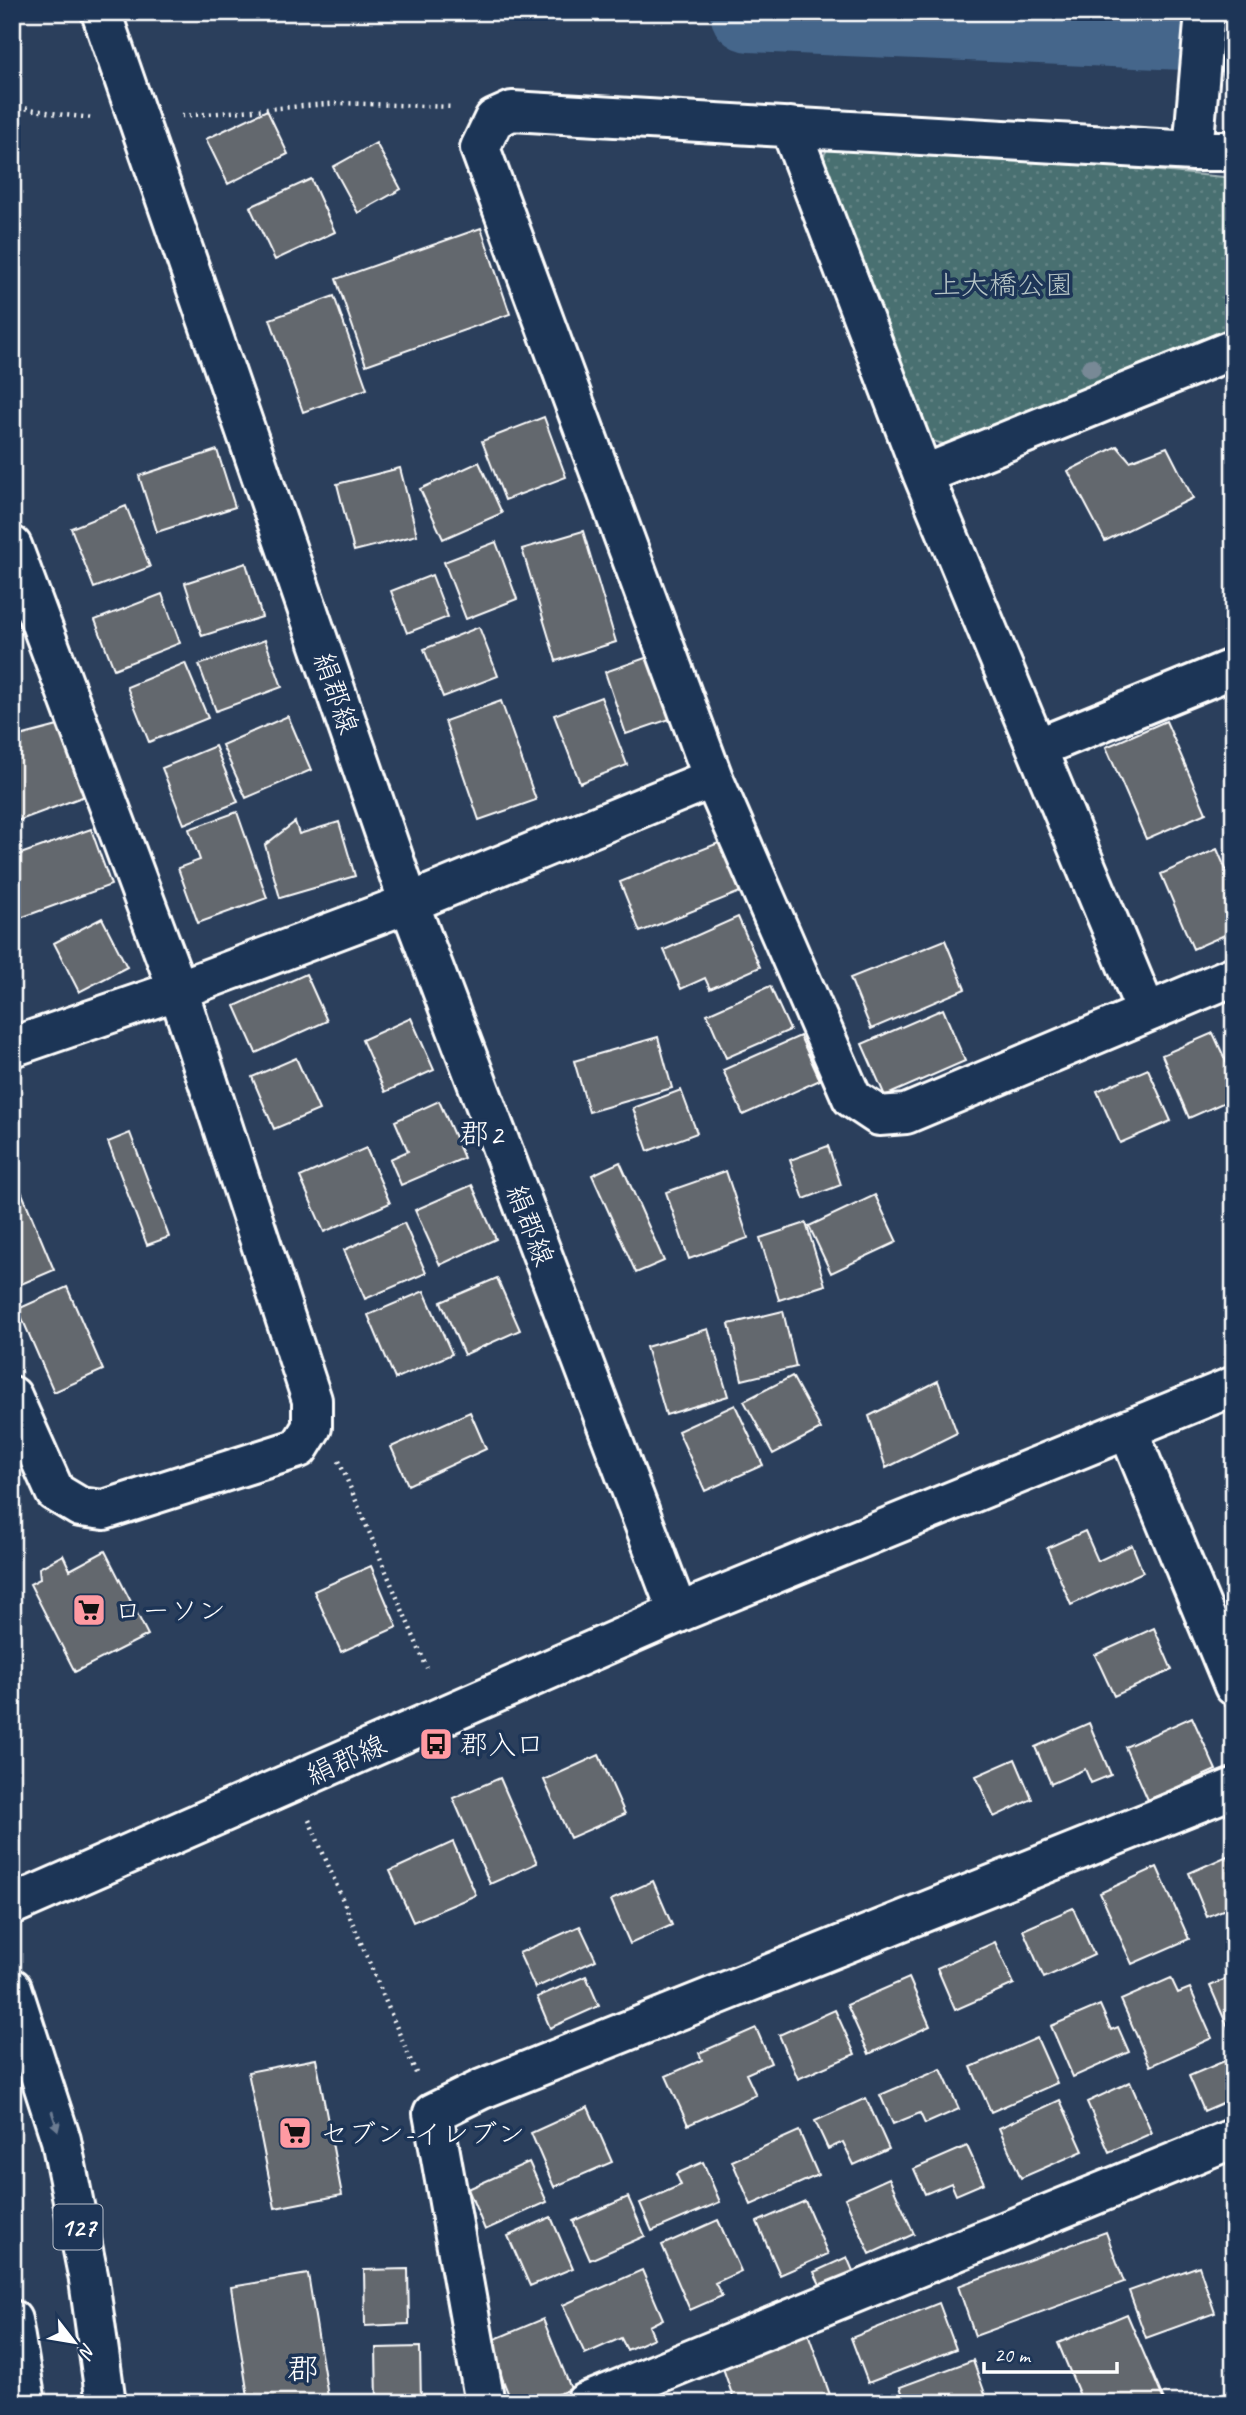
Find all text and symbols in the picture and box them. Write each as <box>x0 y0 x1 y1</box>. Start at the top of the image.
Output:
park label: 上大橋公園 <box>933 267 1073 302</box>
street label: 絹郡線 <box>306 648 367 739</box>
district label: 郡2 <box>459 1115 505 1153</box>
street label: 絹郡線 <box>499 1180 562 1271</box>
supermarket icon: ローソン <box>70 1591 108 1629</box>
place label: ローソン <box>114 1593 226 1628</box>
bus stop icon: 郡入口 <box>417 1725 455 1763</box>
street label: 絹郡線 <box>301 1726 392 1793</box>
place label: 郡入口 <box>460 1727 544 1762</box>
one-way arrow <box>50 2110 61 2131</box>
supermarket icon: セブン-イレブン <box>276 2114 314 2152</box>
place label: セブン-イレブン <box>320 2116 525 2151</box>
road number: 127 <box>54 2204 102 2250</box>
north arrow <box>38 2306 108 2376</box>
scale bar <box>984 2331 1116 2375</box>
text: N <box>73 2339 101 2364</box>
text: 20 m <box>994 2342 1032 2368</box>
district label: 郡 <box>287 2349 319 2390</box>

